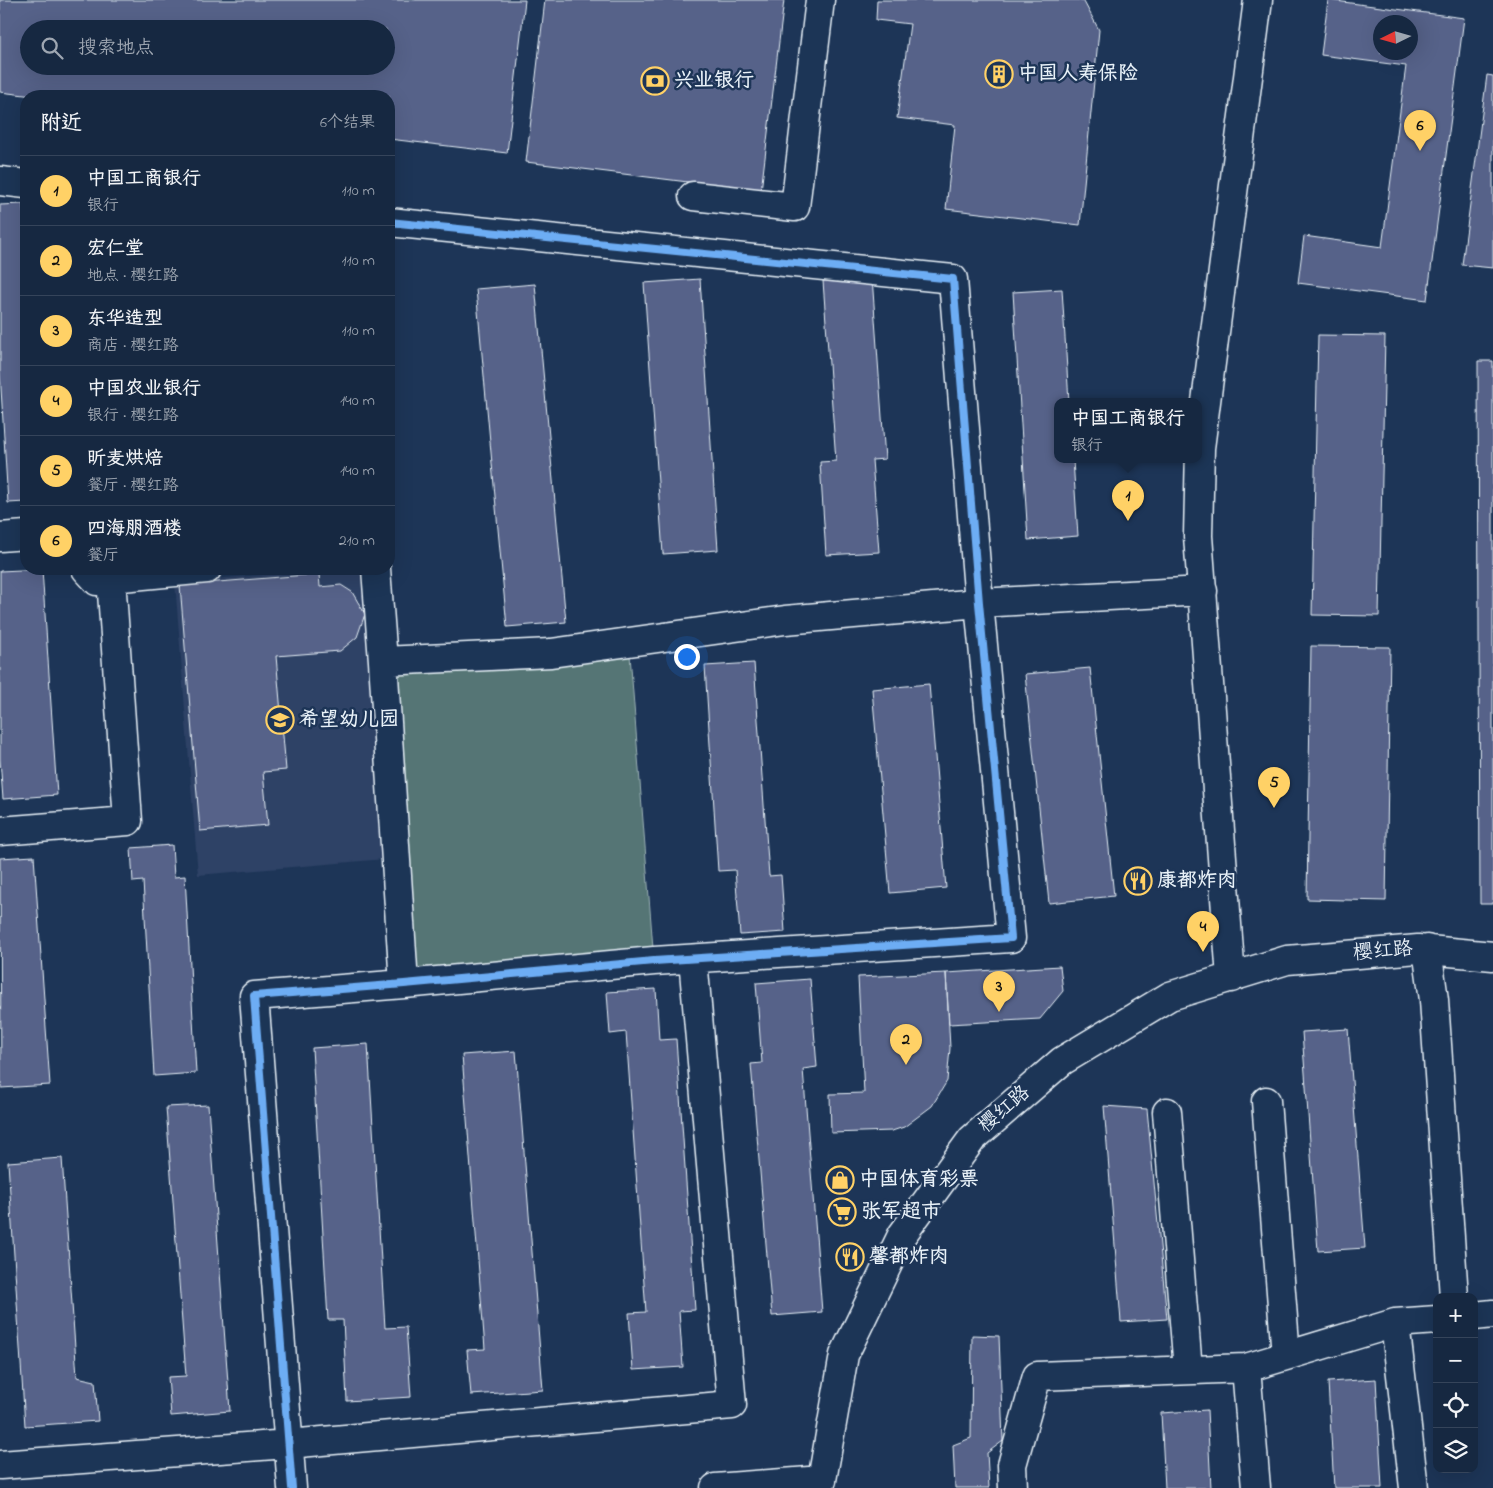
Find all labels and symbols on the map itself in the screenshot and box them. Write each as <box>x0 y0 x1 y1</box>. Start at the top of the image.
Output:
north arrow <box>1373 15 1418 60</box>
building icon: 中国人寿保险 <box>984 59 1014 89</box>
place label: 中国人寿保险 <box>1018 60 1138 89</box>
bank icon: 兴业银行 <box>640 66 670 96</box>
place label: 兴业银行 <box>674 67 754 96</box>
pin: 6 <box>1404 110 1436 151</box>
pin: 1 <box>1112 480 1144 521</box>
your location <box>674 644 700 670</box>
school or university icon: 希望幼儿园 <box>265 705 295 735</box>
place label: 希望幼儿园 <box>299 706 399 735</box>
pin: 5 <box>1258 767 1290 808</box>
restaurant icon: 康都炸肉 <box>1123 866 1153 896</box>
place label: 康都炸肉 <box>1157 867 1237 896</box>
pin: 4 <box>1187 911 1219 952</box>
street label: 樱红路 <box>1352 935 1415 969</box>
pin: 3 <box>983 971 1015 1012</box>
pin: 2 <box>890 1024 922 1065</box>
street label: 樱红路 <box>973 1079 1038 1141</box>
shop icon: 中国体育彩票 <box>825 1165 855 1195</box>
place label: 中国体育彩票 <box>859 1166 979 1195</box>
supermarket icon: 张军超市 <box>827 1197 857 1227</box>
place label: 张军超市 <box>861 1198 941 1227</box>
restaurant icon: 馨都炸肉 <box>835 1242 865 1272</box>
place label: 馨都炸肉 <box>869 1243 949 1272</box>

